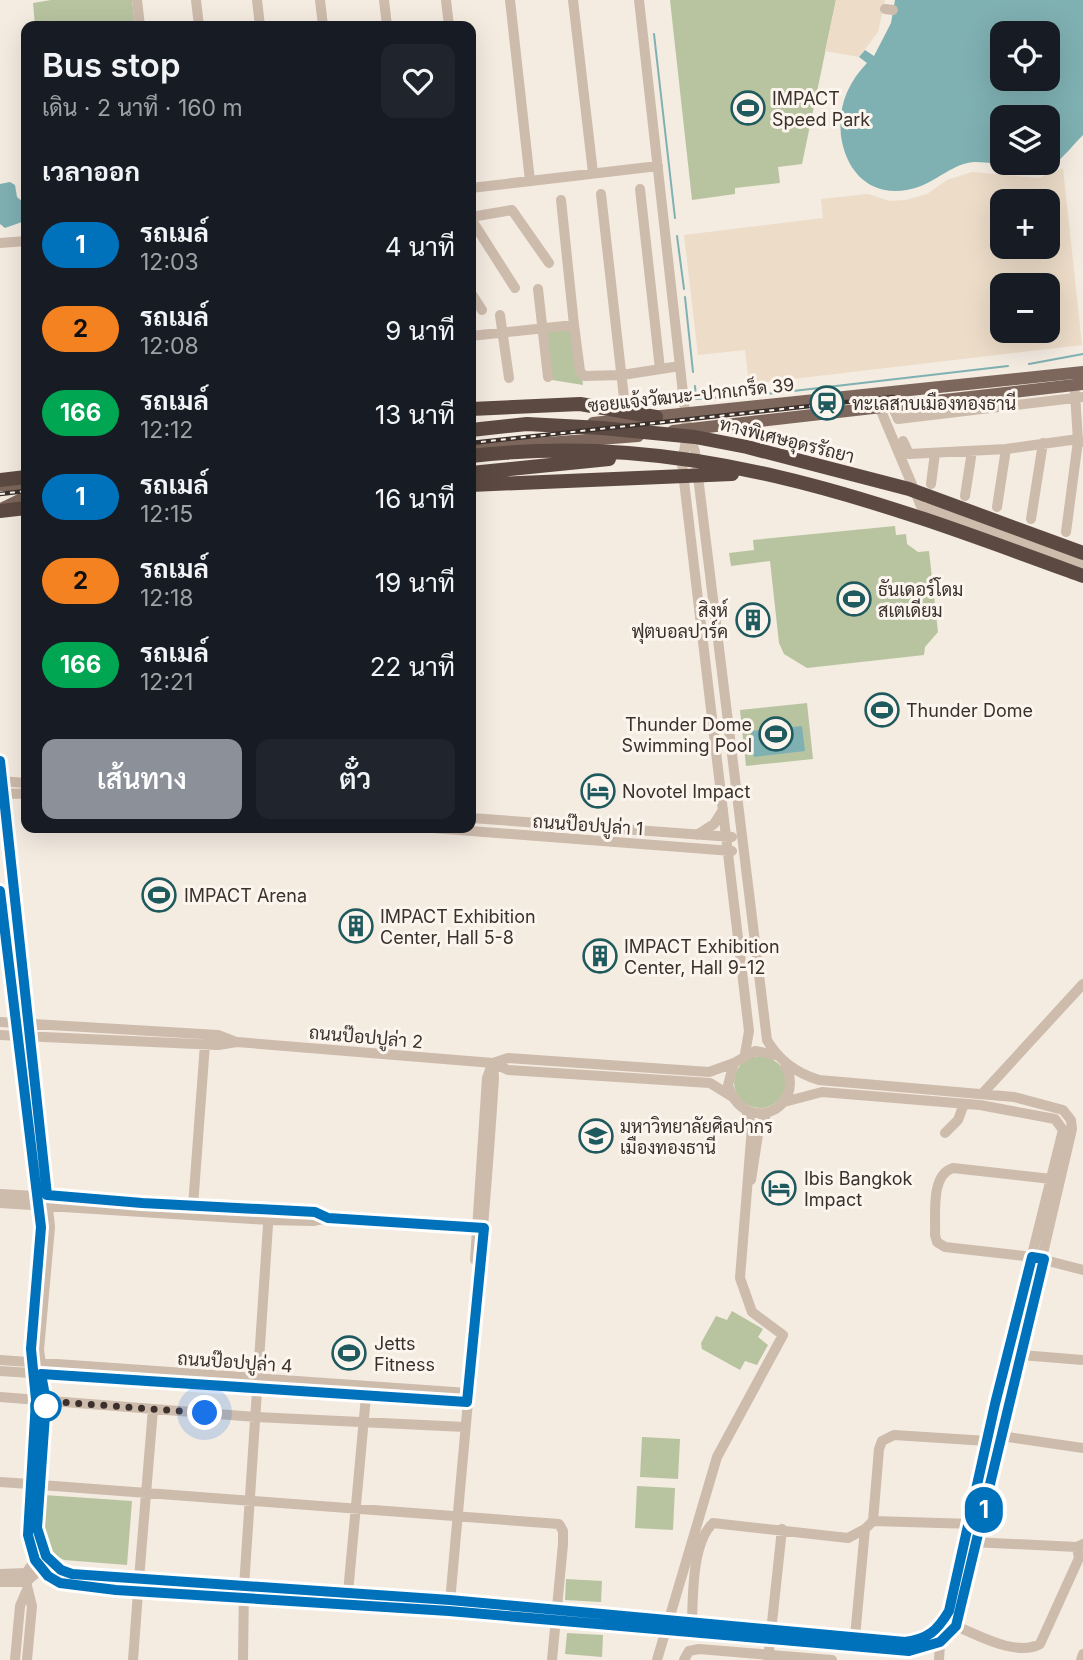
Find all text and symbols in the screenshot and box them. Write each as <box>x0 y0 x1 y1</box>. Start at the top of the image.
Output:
map controls <box>990 21 1060 343</box>
button: locate <box>990 21 1060 91</box>
button: heart <box>381 44 455 118</box>
text: Bus stop <box>42 45 181 85</box>
place label: IMPACT Speed Park <box>772 88 870 130</box>
sports icon: IMPACT Speed Park <box>729 89 767 127</box>
text: เดิน · 2 นาที · 160 m <box>42 94 243 122</box>
button: layers <box>990 105 1060 175</box>
text: เวลาออก <box>42 156 140 187</box>
button: + <box>990 189 1060 259</box>
text: รถเมล์ <box>140 217 209 248</box>
text: 1 <box>75 230 86 259</box>
text: 4 นาที <box>385 231 455 262</box>
text: 12:03 <box>140 248 199 276</box>
button: − <box>990 273 1060 343</box>
text: รถเมล์ <box>140 301 209 332</box>
text: 2 <box>73 314 88 343</box>
text: 9 นาที <box>385 315 455 346</box>
text: 12:08 <box>140 332 199 360</box>
street label: ซอยแจ้งวัฒนะ-ปากเกร็ด 39 <box>586 371 795 416</box>
station icon: ทะเลสาบเมืองทองธานี <box>808 384 846 422</box>
text: รถเมล์ <box>140 385 209 416</box>
place label: ทะเลสาบเมืองทองธานี <box>852 391 1016 414</box>
text: 166 <box>60 398 101 427</box>
text: 13 นาที <box>375 399 455 430</box>
street label: ทางพิเศษอุดรรัถยา <box>717 413 857 469</box>
text: 12:12 <box>140 416 193 444</box>
text: รถเมล์ <box>140 469 209 500</box>
text: 1 <box>75 482 86 511</box>
text: 16 นาที <box>375 483 455 514</box>
text: 12:15 <box>140 500 193 528</box>
text: รถเมล์ <box>140 553 209 584</box>
text: 2 <box>73 566 88 595</box>
text: 19 นาที <box>375 567 455 598</box>
place label: ธันเดอร์โดม สเตเดียม <box>878 577 963 621</box>
sports icon: ธันเดอร์โดม สเตเดียม <box>835 580 873 618</box>
text: 12:18 <box>140 584 194 612</box>
place label: สิงห์ ฟุตบอลปาร์ค <box>631 598 728 644</box>
building icon: สิงห์ ฟุตบอลปาร์ค <box>734 601 772 639</box>
text: รถเมล์ <box>140 637 209 668</box>
text: 166 <box>60 650 101 679</box>
text: 22 นาที <box>370 651 455 682</box>
text: 12:21 <box>140 668 193 696</box>
sports icon: Thunder Dome <box>863 691 901 729</box>
place label: Thunder Dome <box>906 700 1033 721</box>
place label: Thunder Dome Swimming Pool <box>621 714 752 756</box>
sports icon: Thunder Dome Swimming Pool <box>757 715 795 753</box>
button: เส้นทาง <box>42 739 242 819</box>
button: ตั๋ว <box>256 739 455 819</box>
hotel icon: Novotel Impact <box>579 772 617 810</box>
place label: Novotel Impact <box>622 781 750 802</box>
street label: ถนนป๊อปปูล่า 1 <box>532 810 644 842</box>
sports icon: IMPACT Arena <box>140 876 178 914</box>
place label: IMPACT Arena <box>184 885 307 906</box>
place label: IMPACT Exhibition Center, Hall 5-8 <box>380 906 536 948</box>
building icon: IMPACT Exhibition Center, Hall 5-8 <box>337 907 375 945</box>
place label: IMPACT Exhibition Center, Hall 9-12 <box>624 936 780 978</box>
building icon: IMPACT Exhibition Center, Hall 9-12 <box>581 937 619 975</box>
street label: ถนนป๊อปปูล่า 2 <box>308 1021 424 1055</box>
place label: มหาวิทยาลัยศิลปากร เมืองทองธานี <box>620 1116 773 1158</box>
school or university icon: มหาวิทยาลัยศิลปากร เมืองทองธานี <box>577 1117 615 1155</box>
place label: Ibis Bangkok Impact <box>804 1168 913 1210</box>
hotel icon: Ibis Bangkok Impact <box>760 1169 798 1207</box>
place label: Jetts Fitness <box>374 1333 435 1375</box>
sports icon: Jetts Fitness <box>330 1334 368 1372</box>
street label: ถนนป๊อปปูล่า 4 <box>177 1347 293 1379</box>
unlabelled marker <box>31 1391 61 1421</box>
your location <box>187 1395 222 1430</box>
line badge: 1 <box>961 1487 1007 1533</box>
text: 1 <box>979 1495 989 1524</box>

